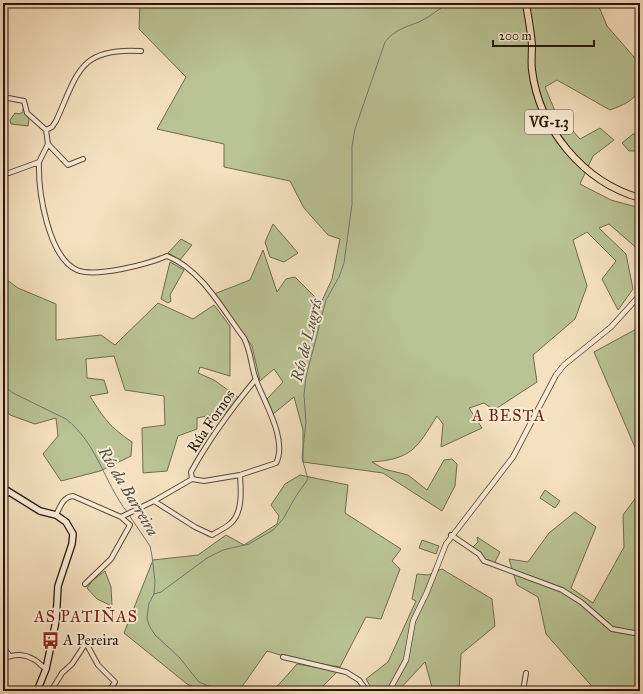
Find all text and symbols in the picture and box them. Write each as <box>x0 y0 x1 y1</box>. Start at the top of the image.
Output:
scale bar <box>493 22 594 48</box>
text: 200 m <box>499 29 532 43</box>
road number: VG-1.3 <box>525 110 573 134</box>
water label: Río de Lugrís <box>287 296 326 385</box>
street label: Rúa Fornos <box>183 386 239 456</box>
district label: A BESTA <box>471 406 546 425</box>
water label: Río da Barreira <box>94 442 163 540</box>
district label: AS PATIÑAS <box>33 606 138 626</box>
bus stop icon: A Pereira <box>40 630 60 650</box>
place label: A Pereira <box>62 631 119 649</box>

